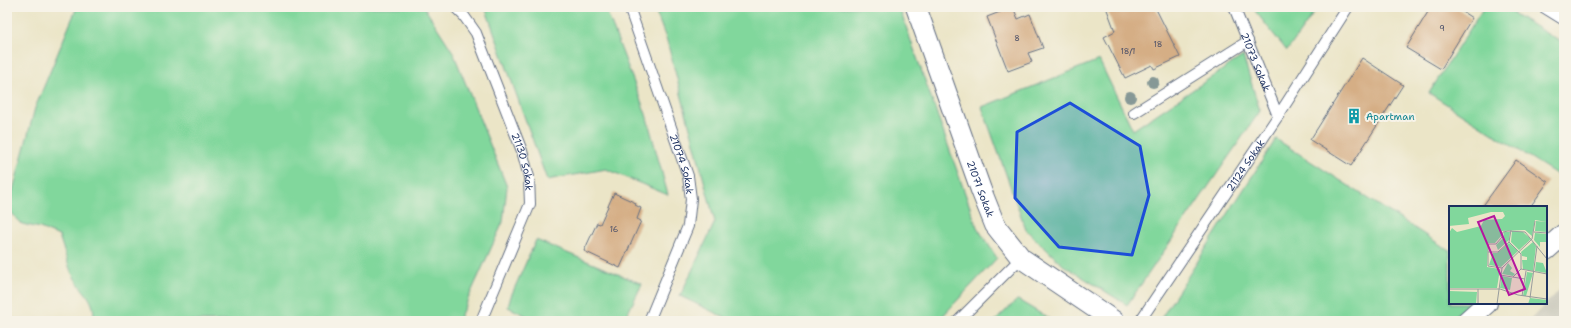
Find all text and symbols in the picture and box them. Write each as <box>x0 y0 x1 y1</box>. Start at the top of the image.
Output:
house number: 9 <box>1439 23 1445 34</box>
street label: 21073 Sokak <box>1238 31 1273 94</box>
house number: 8 <box>1014 33 1020 44</box>
house number: 18 <box>1154 39 1162 50</box>
house number: 18/1 <box>1121 46 1135 57</box>
building icon: Apartman <box>1345 107 1363 125</box>
place label: Apartman <box>1366 110 1415 123</box>
street label: 21130 Sokak <box>508 131 536 191</box>
street label: 21074 Sokak <box>667 132 696 195</box>
street label: 21124 Sokak <box>1223 137 1268 194</box>
street label: 21071 Sokak <box>964 159 997 219</box>
inset map <box>1449 206 1547 304</box>
house number: 16 <box>610 224 619 235</box>

